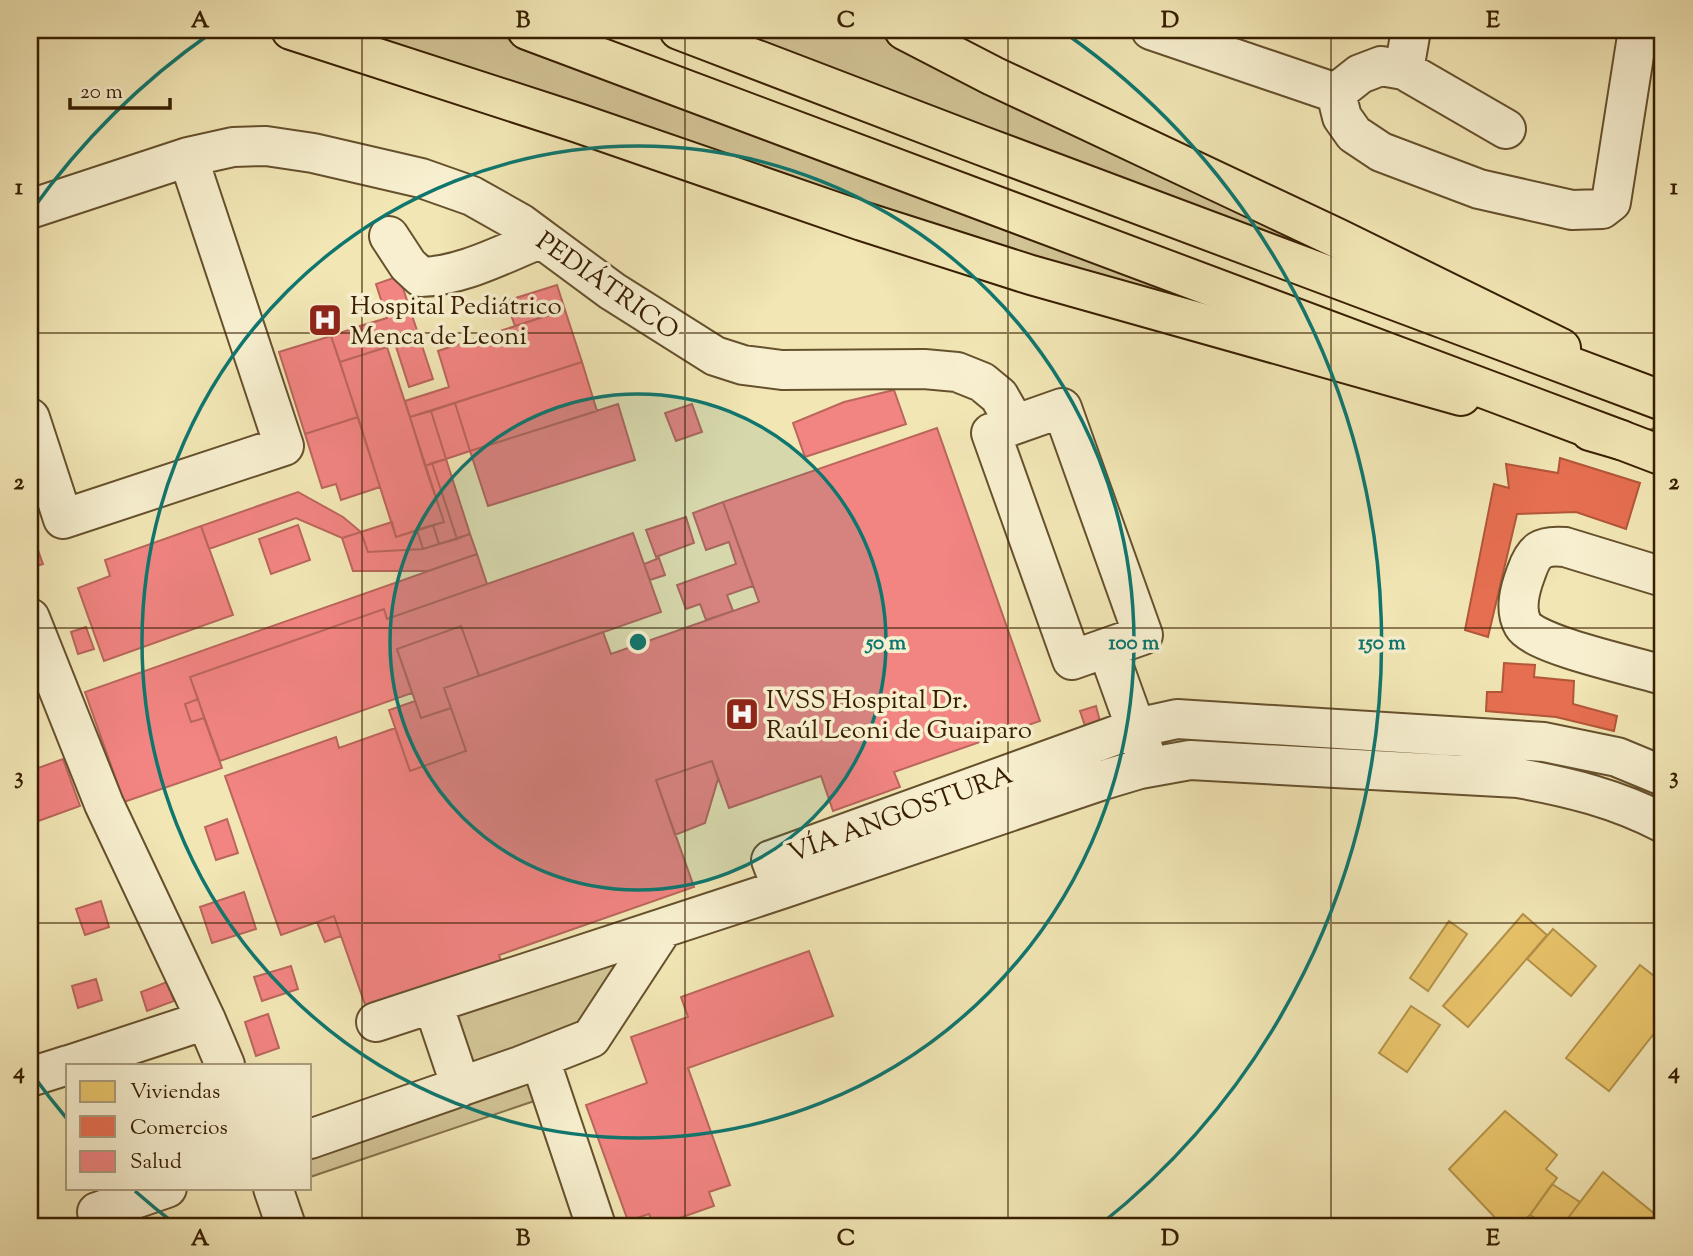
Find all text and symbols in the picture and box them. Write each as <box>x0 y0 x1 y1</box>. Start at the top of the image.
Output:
text: A <box>191 5 210 38</box>
text: B <box>516 5 531 38</box>
text: C <box>837 5 855 38</box>
text: D <box>1161 5 1179 38</box>
text: E <box>1486 5 1500 38</box>
scale bar <box>70 66 170 110</box>
text: 20 m <box>80 78 123 108</box>
text: 1 <box>15 172 23 205</box>
text: 1 <box>1670 172 1678 205</box>
street label: PEDIÁTRICO <box>528 224 686 350</box>
place label: Hospital Pediátrico Menca de Leoni <box>350 289 562 356</box>
hospital icon: Hospital Pediátrico Menca de Leoni <box>306 301 344 339</box>
text: 2 <box>14 467 25 500</box>
text: 2 <box>1669 467 1680 500</box>
text: 50 m <box>864 629 907 659</box>
text: 100 m <box>1109 629 1160 659</box>
text: 150 m <box>1358 629 1406 659</box>
centre of rings <box>626 630 650 654</box>
place label: IVSS Hospital Dr. Raúl Leoni de Guaiparo <box>766 683 1032 750</box>
hospital icon: IVSS Hospital Dr. Raúl Leoni de Guaiparo <box>723 695 761 733</box>
street label: VÍA ANGOSTURA <box>784 758 1018 873</box>
text: 3 <box>14 761 24 794</box>
text: 3 <box>1669 761 1679 794</box>
text: 4 <box>12 1056 25 1089</box>
text: 4 <box>1667 1056 1680 1089</box>
legend <box>66 1064 312 1190</box>
text: Viviendas <box>130 1078 220 1108</box>
text: Comercios <box>130 1114 228 1144</box>
text: Salud <box>130 1148 182 1178</box>
text: A <box>191 1223 210 1256</box>
text: B <box>516 1223 531 1256</box>
text: C <box>837 1223 855 1256</box>
text: D <box>1161 1223 1179 1256</box>
text: E <box>1486 1223 1500 1256</box>

